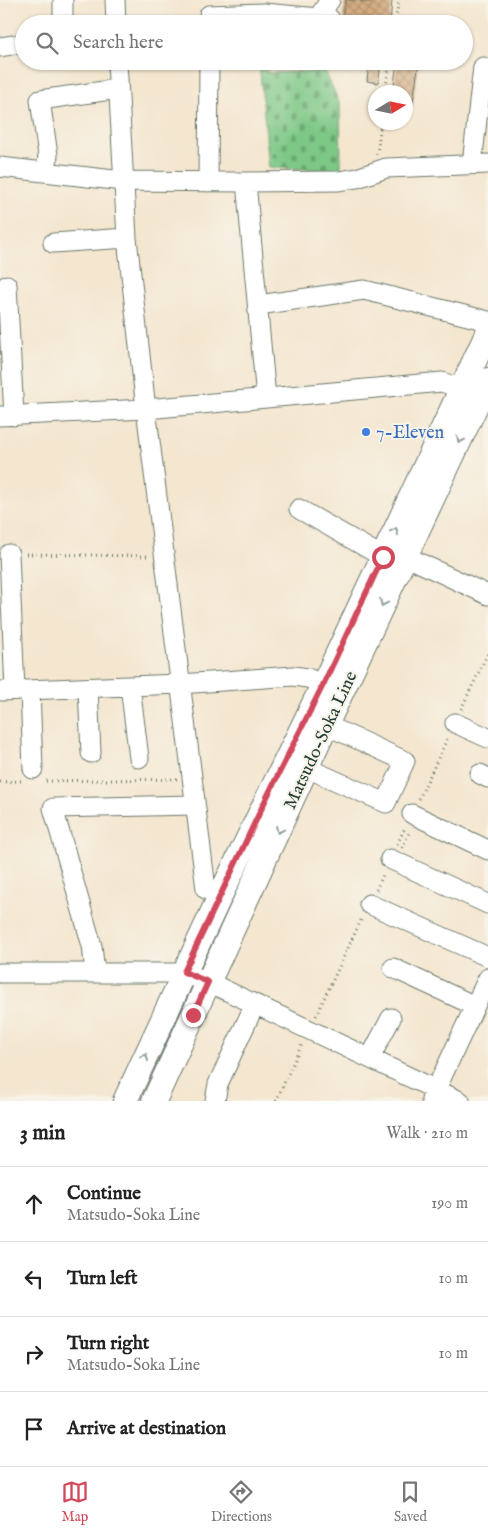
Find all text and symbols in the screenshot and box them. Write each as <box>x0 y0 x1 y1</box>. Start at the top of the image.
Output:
search box <box>15 15 473 70</box>
icon: search <box>33 29 61 57</box>
text: Search here <box>73 31 164 55</box>
north arrow <box>368 85 413 130</box>
place label: 7-Eleven <box>376 422 445 445</box>
marker: 7-Eleven <box>360 426 372 438</box>
one-way arrow <box>455 435 466 444</box>
one-way arrow <box>389 527 400 536</box>
route start <box>372 546 395 569</box>
one-way arrow <box>379 598 390 607</box>
street label: Matsudo-Soka Line <box>279 668 363 813</box>
one-way arrow <box>274 825 285 834</box>
route end <box>182 1004 205 1027</box>
one-way arrow <box>139 1053 149 1062</box>
text: 3 min <box>20 1120 65 1147</box>
text: Walk · 210 m <box>386 1124 468 1144</box>
text: Continue <box>67 1182 141 1206</box>
icon: ahead <box>20 1190 48 1218</box>
text: 190 m <box>431 1194 468 1214</box>
text: Matsudo-Soka Line <box>67 1206 200 1226</box>
icon: left <box>20 1265 48 1293</box>
text: Turn left <box>67 1267 138 1291</box>
text: 10 m <box>438 1269 468 1289</box>
text: Turn right <box>67 1332 149 1356</box>
icon: right <box>20 1340 48 1368</box>
text: 10 m <box>438 1344 468 1364</box>
text: Matsudo-Soka Line <box>67 1356 200 1376</box>
icon: arrive <box>20 1415 48 1443</box>
text: Arrive at destination <box>67 1417 226 1441</box>
tab: Map <box>61 1478 89 1526</box>
tab: Directions <box>211 1478 272 1526</box>
tab: Saved <box>394 1478 427 1526</box>

